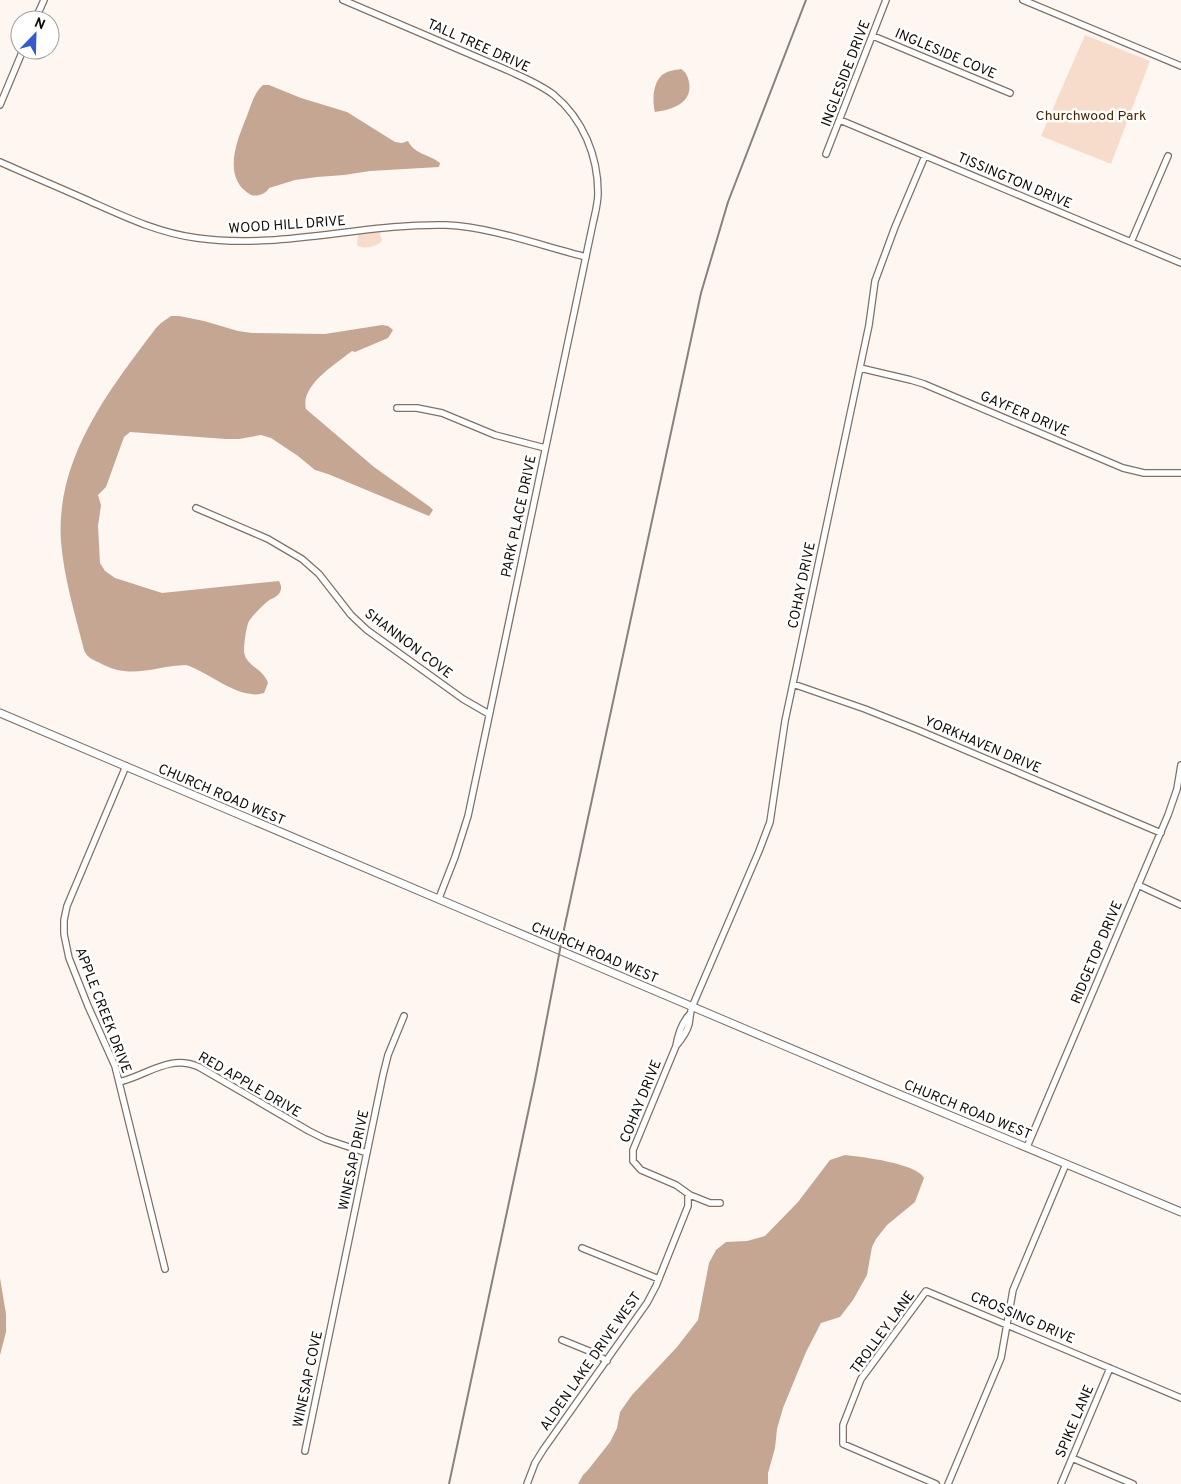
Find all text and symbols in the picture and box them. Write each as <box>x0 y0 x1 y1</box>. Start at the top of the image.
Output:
north arrow <box>10 10 60 60</box>
text: N <box>32 15 47 34</box>
street label: TALL TREE DRIVE <box>424 16 533 77</box>
street label: INGLESIDE DRIVE <box>818 18 875 129</box>
street label: INGLESIDE COVE <box>892 25 999 83</box>
park label: Churchwood Park <box>1036 108 1146 125</box>
street label: TISSINGTON DRIVE <box>954 150 1074 213</box>
street label: WOOD HILL DRIVE <box>228 213 346 238</box>
street label: GAYFER DRIVE <box>977 388 1071 441</box>
street label: PARK PLACE DRIVE <box>498 454 541 579</box>
street label: COHAY DRIVE <box>785 540 820 630</box>
street label: SHANNON COVE <box>361 606 455 683</box>
street label: YORKHAVEN DRIVE <box>921 713 1043 778</box>
street label: CHURCH ROAD WEST <box>155 761 288 830</box>
street label: RIDGETOP DRIVE <box>1068 898 1127 1007</box>
street label: CHURCH ROAD WEST <box>528 919 661 988</box>
street label: APPLE CREEK DRIVE <box>71 945 134 1076</box>
street label: RED APPLE DRIVE <box>195 1049 304 1122</box>
street label: COHAY DRIVE <box>617 1057 666 1146</box>
street label: CHURCH ROAD WEST <box>901 1077 1034 1144</box>
street label: WINESAP DRIVE <box>335 1108 373 1212</box>
street label: TROLLEY LANE <box>847 1288 919 1378</box>
street label: ALDEN LAKE DRIVE WEST <box>537 1289 646 1434</box>
street label: CROSSING DRIVE <box>968 1289 1077 1348</box>
street label: WINESAP COVE <box>290 1329 327 1429</box>
street label: SPIKE LANE <box>1052 1383 1098 1461</box>

